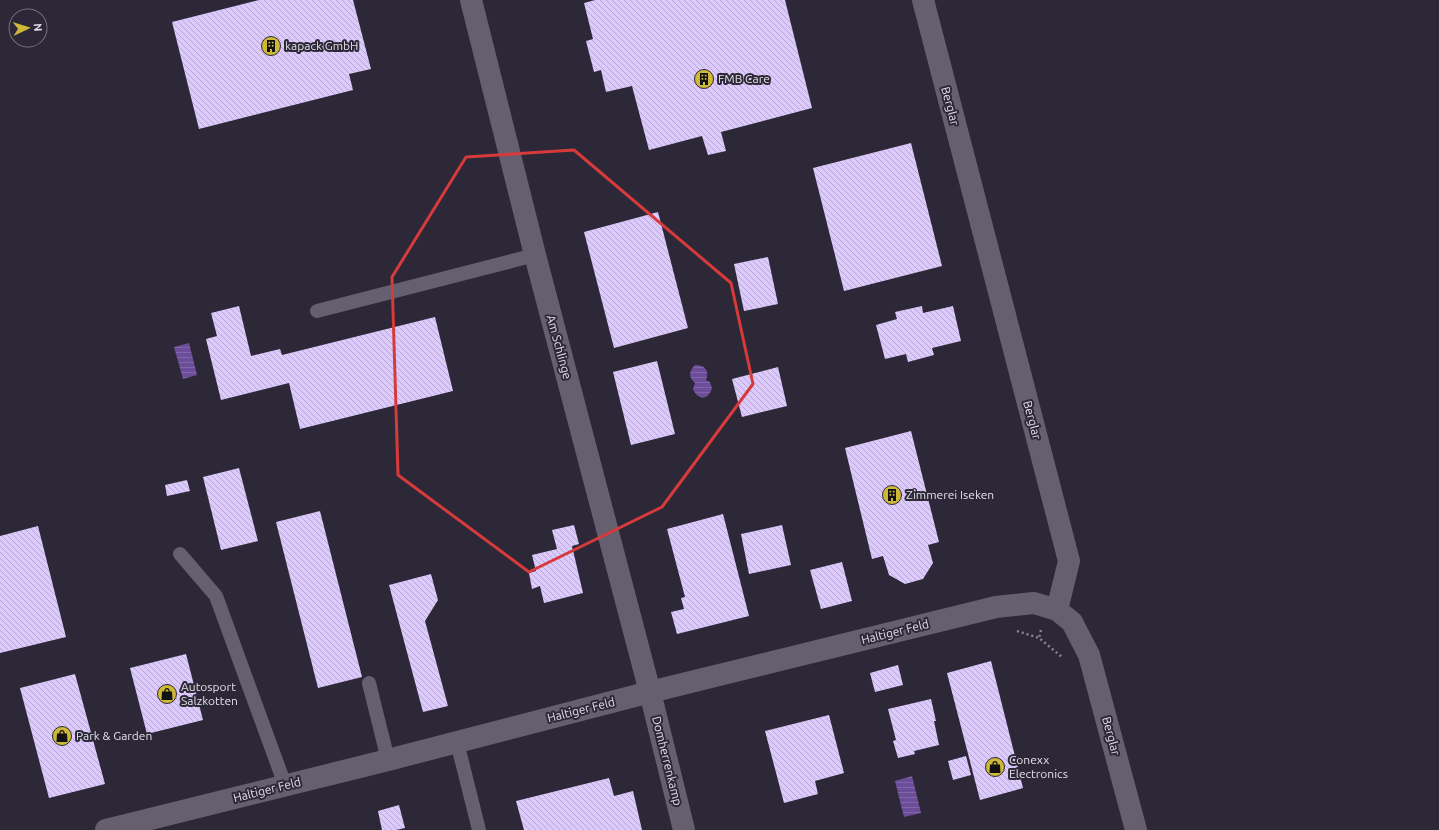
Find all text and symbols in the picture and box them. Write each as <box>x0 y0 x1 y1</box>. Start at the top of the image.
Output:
north arrow <box>8 8 48 48</box>
text: N <box>32 23 44 32</box>
building icon: kapack GmbH <box>260 35 282 57</box>
place label: kapack GmbH <box>285 39 359 52</box>
building icon: FMB Care <box>693 68 715 90</box>
place label: FMB Care <box>718 72 770 85</box>
street label: Berglar <box>939 85 962 127</box>
street label: Am Schlinge <box>545 313 574 380</box>
street label: Berglar <box>1021 399 1044 441</box>
building icon: Zimmerei Iseken <box>881 484 903 506</box>
place label: Zimmerei Iseken <box>906 488 994 501</box>
street label: Haltiger Feld <box>860 617 930 646</box>
place label: Autosport Salzkotten <box>181 680 238 707</box>
shop icon: Autosport Salzkotten <box>156 683 178 705</box>
street label: Haltiger Feld <box>546 695 616 724</box>
street label: Domherrenkamp <box>650 715 685 807</box>
street label: Berglar <box>1100 715 1123 757</box>
shop icon: Park & Garden <box>51 725 73 747</box>
place label: Park & Garden <box>76 729 152 742</box>
place label: Conexx Electronics <box>1009 753 1068 780</box>
shop icon: Conexx Electronics <box>984 756 1006 778</box>
street label: Haltiger Feld <box>232 775 302 804</box>

